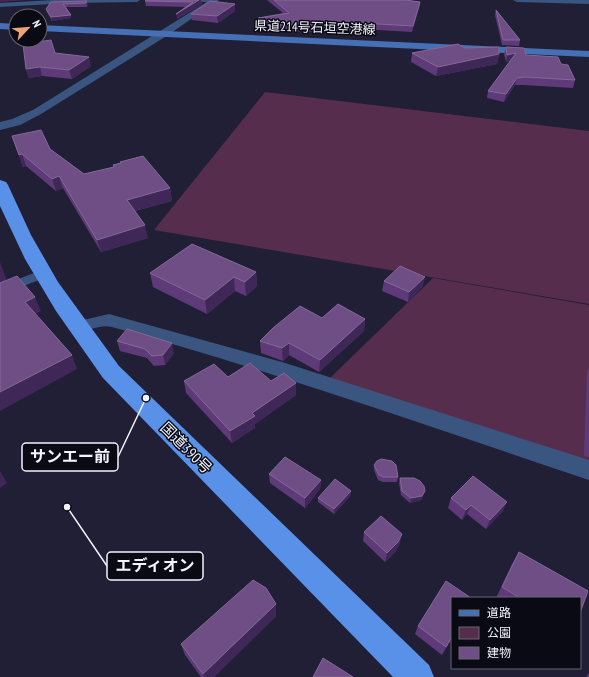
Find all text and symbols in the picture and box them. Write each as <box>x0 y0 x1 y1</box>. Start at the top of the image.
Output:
north arrow <box>8 8 48 48</box>
street label: 県道214号石垣空港線 <box>254 17 376 38</box>
text: N <box>29 18 45 29</box>
street label: 国道390号 <box>157 418 216 477</box>
callout: サンエー前 <box>22 443 118 471</box>
text: サンエー前 <box>30 446 110 466</box>
callout: エディオン <box>107 552 203 580</box>
text: エディオン <box>116 555 194 575</box>
legend <box>451 597 581 669</box>
text: 道路 <box>487 605 511 620</box>
text: 公園 <box>487 625 511 640</box>
text: 建物 <box>487 645 511 660</box>

